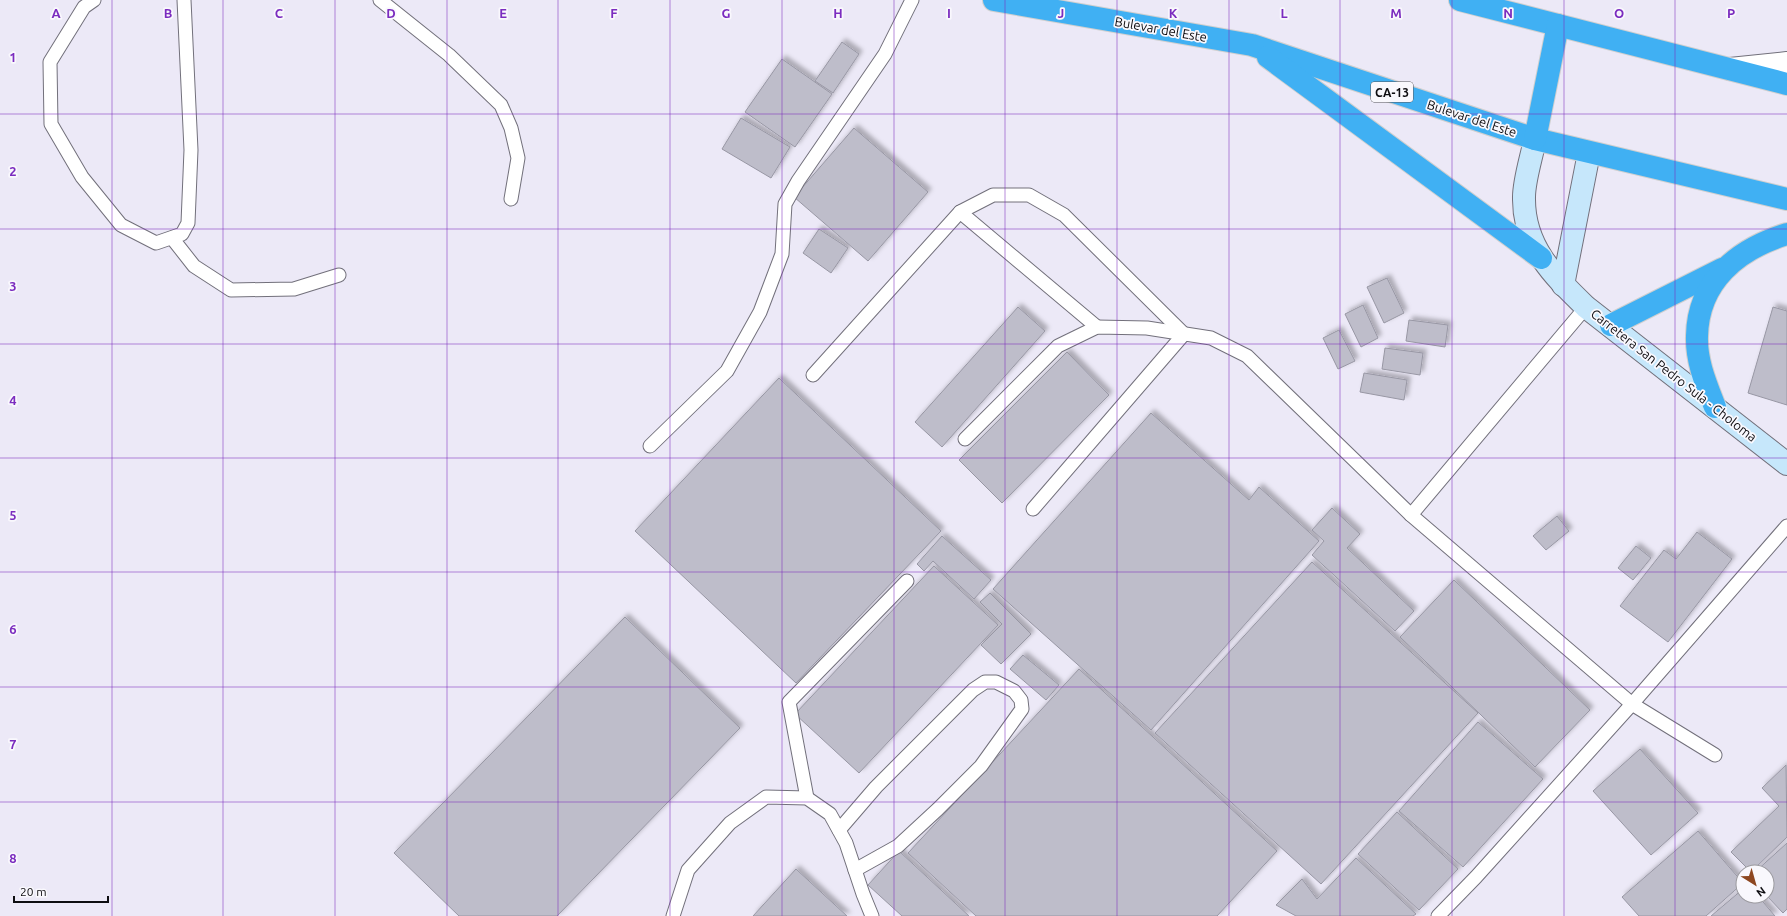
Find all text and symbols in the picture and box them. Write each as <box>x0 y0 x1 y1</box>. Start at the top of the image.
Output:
text: A <box>51 6 61 20</box>
text: B <box>164 6 173 20</box>
text: C <box>275 6 284 20</box>
text: D <box>386 6 396 20</box>
text: E <box>499 6 507 20</box>
text: F <box>610 6 618 20</box>
text: G <box>722 6 731 20</box>
text: H <box>833 6 843 20</box>
text: I <box>947 6 951 20</box>
text: J <box>1058 6 1064 20</box>
text: K <box>1169 6 1178 20</box>
text: L <box>1280 6 1288 20</box>
text: M <box>1390 6 1402 20</box>
text: N <box>1503 6 1513 20</box>
text: O <box>1614 6 1624 20</box>
text: P <box>1727 6 1735 20</box>
street label: Bulevar del Este <box>1114 14 1208 44</box>
text: 1 <box>9 50 17 64</box>
road number: CA-13 <box>1371 82 1413 102</box>
street label: Bulevar del Este <box>1425 97 1519 139</box>
text: 2 <box>9 164 17 178</box>
text: 3 <box>9 279 17 293</box>
street label: Carretera San Pedro Sula - Choloma <box>1588 306 1760 444</box>
text: 4 <box>9 393 17 407</box>
text: 5 <box>9 508 17 522</box>
text: 6 <box>9 622 17 636</box>
text: 7 <box>9 737 17 751</box>
text: 8 <box>9 851 17 865</box>
north arrow <box>1735 864 1775 904</box>
scale bar <box>14 878 108 904</box>
text: 20 m <box>20 885 47 898</box>
text: N <box>1754 885 1768 899</box>

